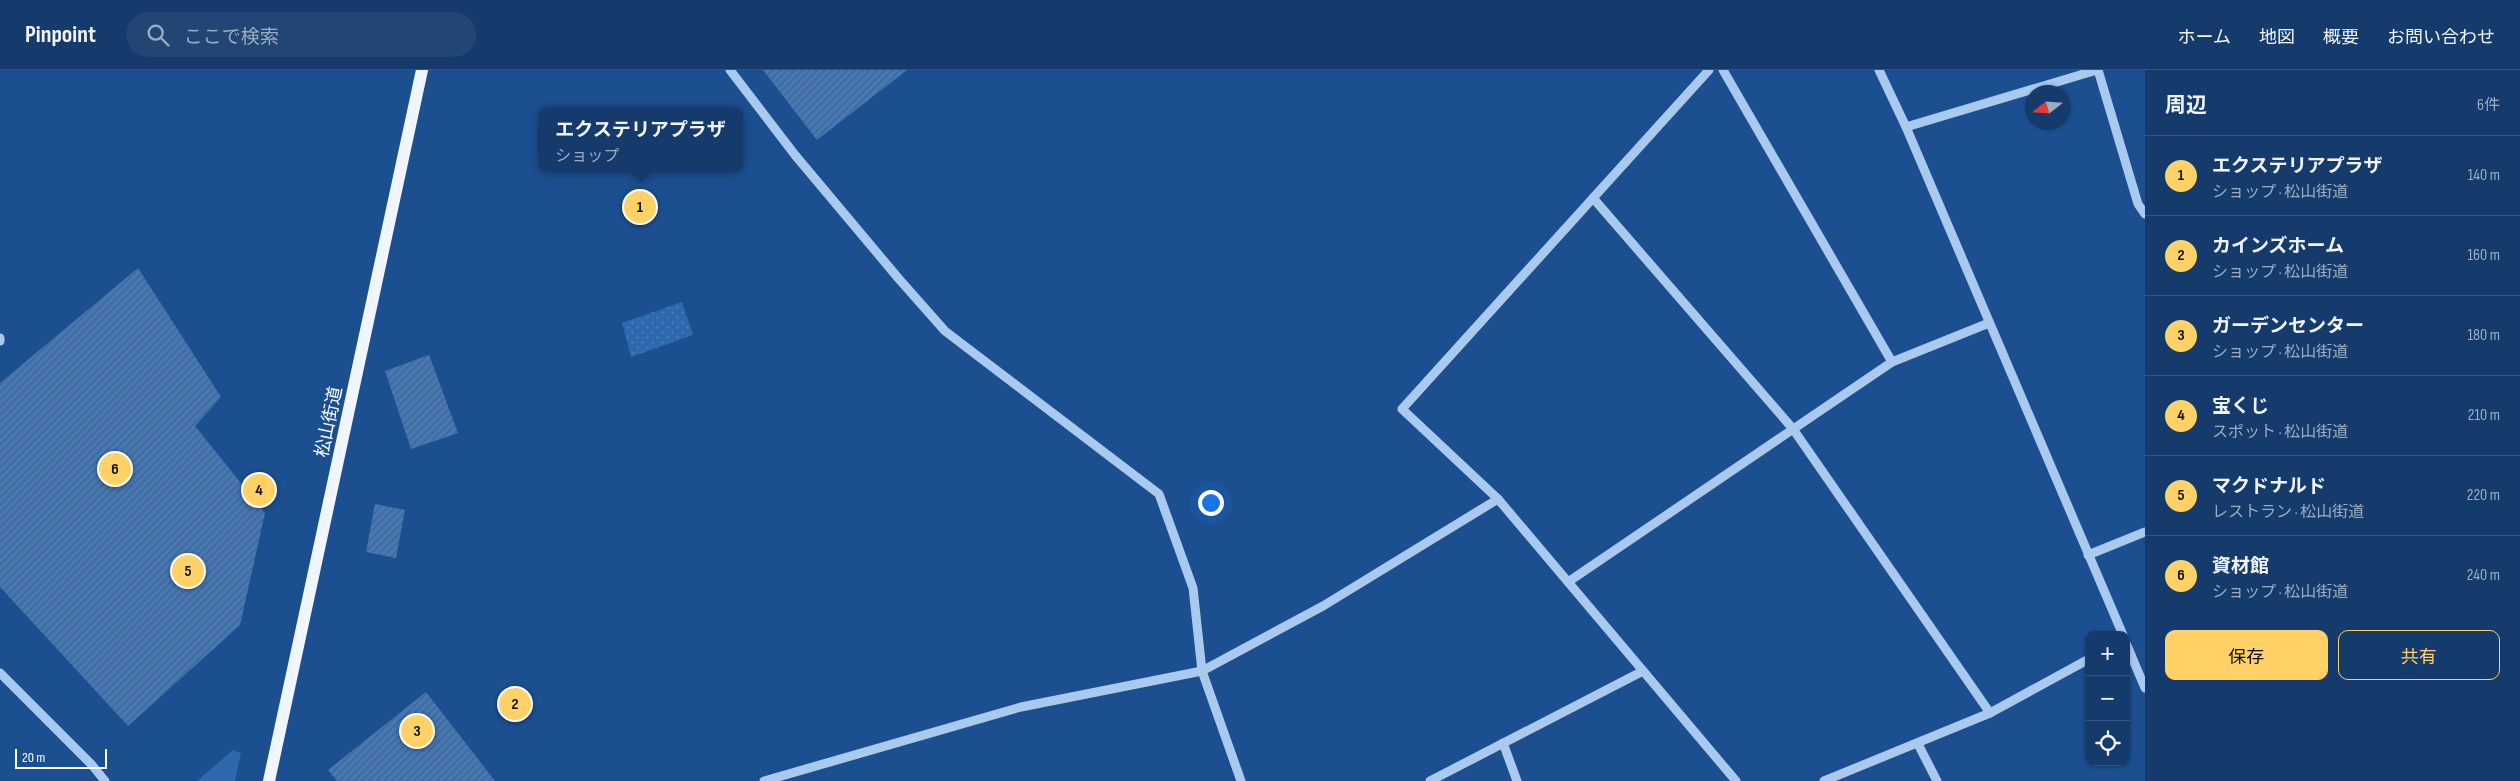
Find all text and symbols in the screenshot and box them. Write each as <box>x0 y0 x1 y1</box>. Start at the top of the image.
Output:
search box <box>126 12 476 57</box>
text: Pinpoint <box>25 20 96 49</box>
icon: search <box>144 21 172 49</box>
text: ここで検索 <box>184 26 279 49</box>
text: ホーム <box>2178 27 2231 48</box>
text: 地図 <box>2259 27 2295 48</box>
text: 概要 <box>2323 27 2359 48</box>
text: お問い合わせ <box>2387 27 2495 48</box>
north arrow <box>2025 85 2070 130</box>
text: 周辺 <box>2165 93 2207 118</box>
text: 6件 <box>2477 96 2500 115</box>
popup <box>538 107 743 172</box>
text: エクステリアプラザ <box>555 119 726 142</box>
text: ショップ <box>555 147 619 166</box>
text: エクステリアプラザ <box>2212 155 2382 178</box>
text: 1 <box>2178 166 2184 185</box>
text: 140 m <box>2468 166 2500 185</box>
text: ショップ · 松山街道 <box>2212 183 2348 202</box>
pin: 1 <box>624 188 656 226</box>
text: カインズホーム <box>2212 235 2344 258</box>
text: 2 <box>2177 246 2185 265</box>
text: 160 m <box>2467 246 2500 265</box>
text: ショップ · 松山街道 <box>2212 263 2348 282</box>
text: ガーデンセンター <box>2212 315 2364 338</box>
text: 3 <box>2177 326 2185 345</box>
text: 180 m <box>2467 326 2500 345</box>
text: ショップ · 松山街道 <box>2212 343 2348 362</box>
street label: 松山街道 <box>311 385 347 459</box>
text: 宝くじ <box>2212 395 2269 418</box>
text: 4 <box>2177 406 2185 425</box>
text: 210 m <box>2468 406 2500 425</box>
text: スポット · 松山街道 <box>2212 423 2348 442</box>
pin: 6 <box>99 450 131 488</box>
pin: 4 <box>243 471 275 509</box>
text: マクドナルド <box>2212 475 2326 498</box>
text: 5 <box>2177 486 2185 505</box>
text: 220 m <box>2467 486 2500 505</box>
your location <box>1198 490 1224 516</box>
text: レストラン · 松山街道 <box>2212 503 2364 522</box>
pin: 5 <box>172 552 204 590</box>
text: 資材館 <box>2212 555 2269 578</box>
text: 6 <box>2177 566 2185 585</box>
text: 240 m <box>2467 566 2500 585</box>
text: ショップ · 松山街道 <box>2212 583 2348 602</box>
button: 保存 <box>2165 630 2328 680</box>
button: 共有 <box>2338 630 2500 680</box>
map controls <box>2085 631 2130 766</box>
button: + <box>2085 631 2130 676</box>
button: − <box>2085 676 2130 721</box>
pin: 2 <box>499 685 531 723</box>
pin: 3 <box>401 712 433 750</box>
button: locate <box>2085 721 2130 766</box>
scale bar <box>15 746 108 769</box>
text: 20 m <box>22 749 45 766</box>

